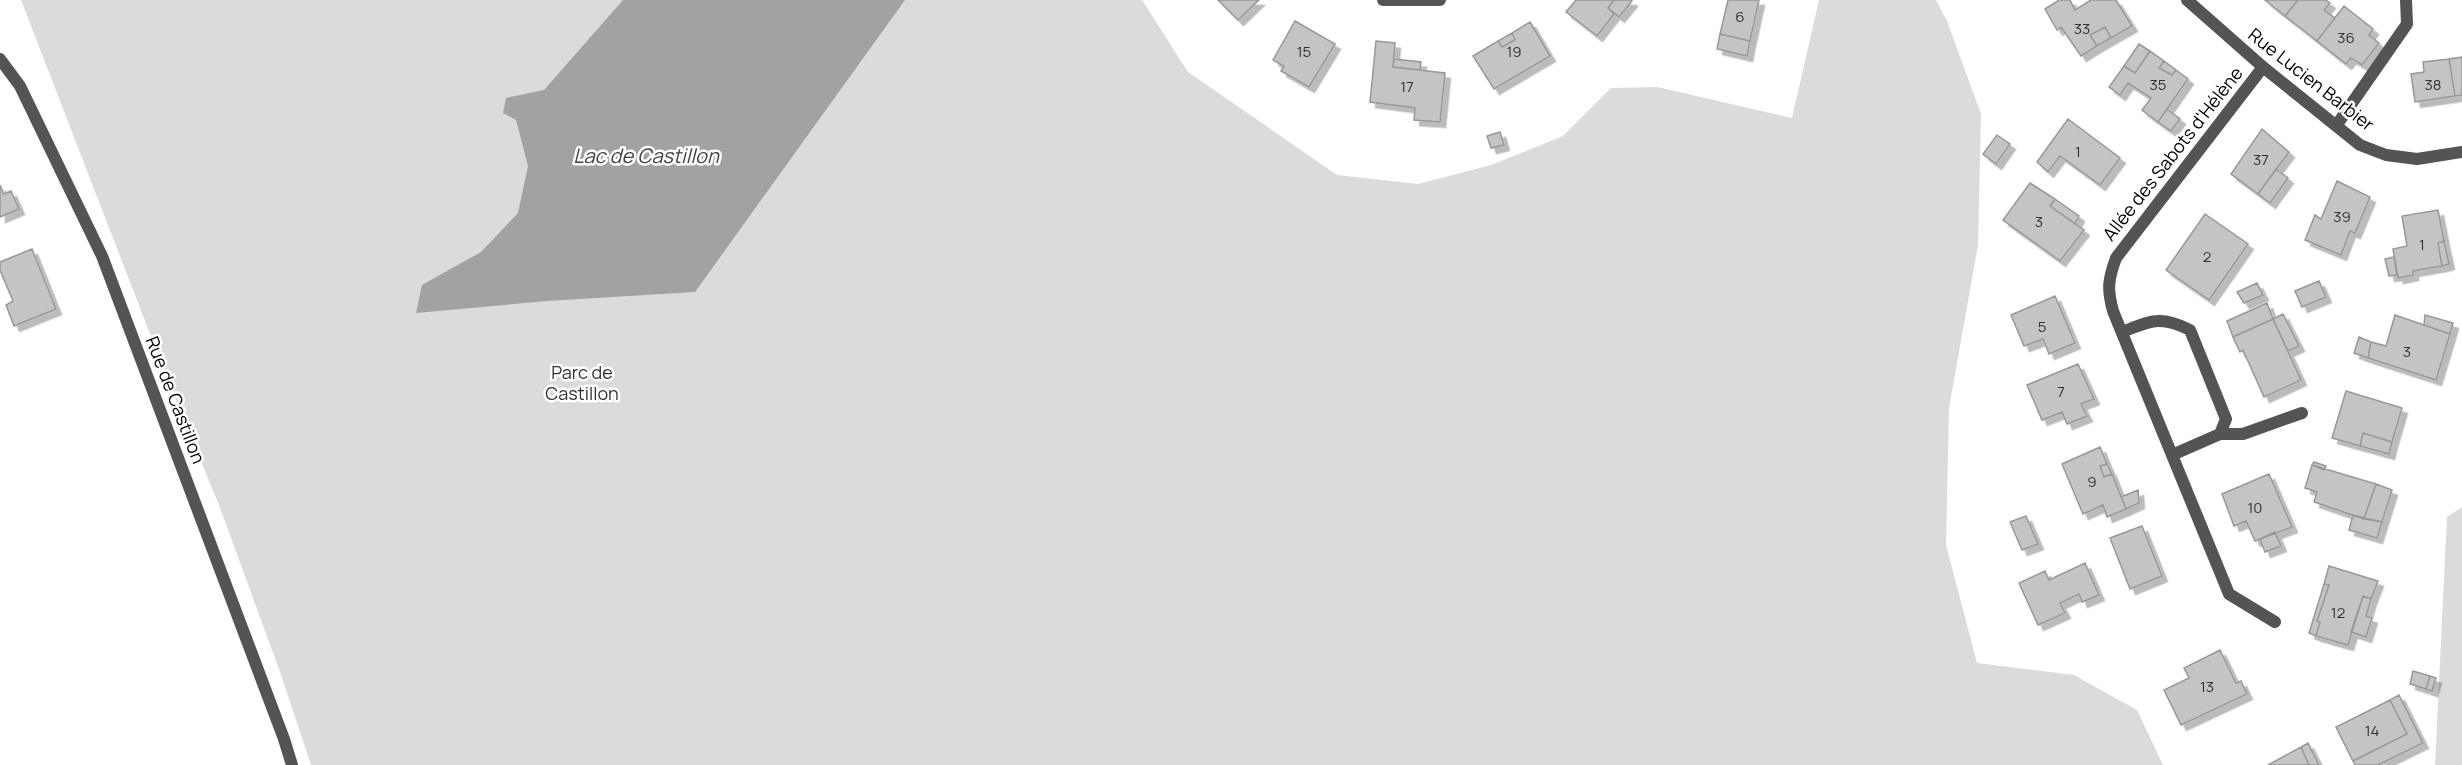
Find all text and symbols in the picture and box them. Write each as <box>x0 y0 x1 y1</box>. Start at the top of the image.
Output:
house number: 6 <box>1735 6 1745 27</box>
house number: 33 <box>2074 18 2090 39</box>
street label: Rue Lucien Barbier <box>2244 22 2380 136</box>
house number: 36 <box>2337 27 2355 48</box>
house number: 15 <box>1297 41 1311 62</box>
house number: 19 <box>1506 41 1522 62</box>
street label: Allée des Sabots d'Hélène <box>2097 62 2248 245</box>
house number: 35 <box>2150 74 2166 95</box>
house number: 38 <box>2424 74 2442 95</box>
house number: 17 <box>1400 76 1414 97</box>
house number: 1 <box>2075 141 2081 162</box>
water label: Lac de Castillon <box>573 142 720 169</box>
house number: 37 <box>2253 149 2269 170</box>
house number: 39 <box>2333 206 2351 227</box>
house number: 3 <box>2035 211 2043 232</box>
house number: 1 <box>2419 234 2425 255</box>
house number: 2 <box>2203 246 2211 267</box>
house number: 5 <box>2038 316 2046 337</box>
street label: Rue de Castillon <box>141 333 211 467</box>
house number: 3 <box>2403 341 2411 362</box>
park label: Parc de Castillon <box>545 360 619 405</box>
house number: 7 <box>2057 381 2065 402</box>
house number: 9 <box>2087 471 2097 492</box>
house number: 10 <box>2248 497 2263 518</box>
house number: 12 <box>2331 602 2345 623</box>
house number: 13 <box>2200 676 2214 697</box>
house number: 14 <box>2365 720 2379 741</box>

